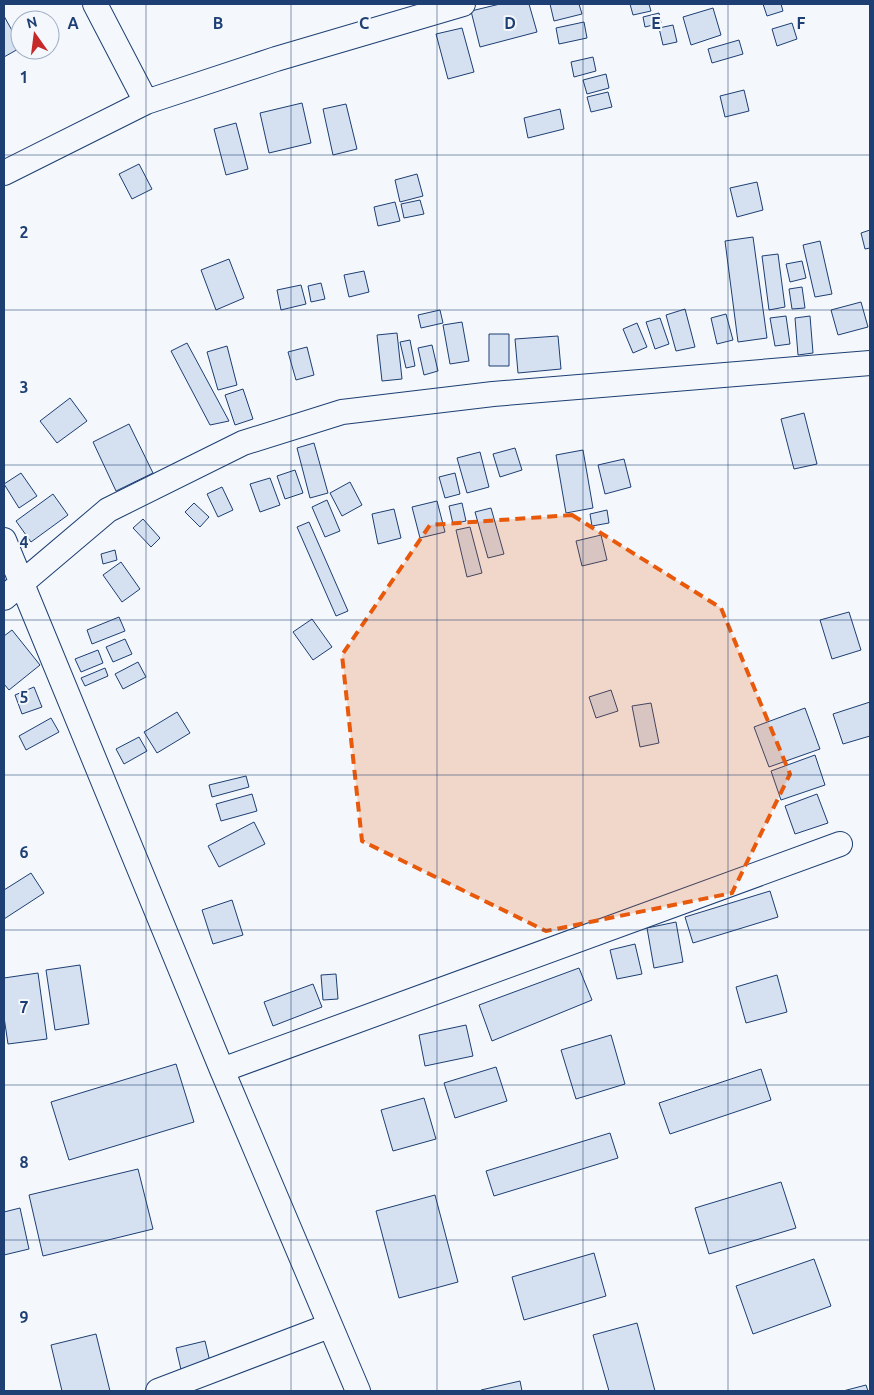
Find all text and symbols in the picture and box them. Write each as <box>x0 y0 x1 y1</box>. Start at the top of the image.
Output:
north arrow <box>10 10 60 60</box>
text: N <box>25 13 39 31</box>
text: A <box>67 14 79 32</box>
text: B <box>213 14 223 32</box>
text: C <box>359 14 369 32</box>
text: D <box>504 14 516 32</box>
text: E <box>651 14 661 32</box>
text: F <box>797 14 806 32</box>
text: 1 <box>19 68 29 86</box>
text: 2 <box>19 223 29 241</box>
text: 3 <box>19 378 29 396</box>
text: 4 <box>19 533 29 551</box>
text: 5 <box>19 688 29 706</box>
text: 6 <box>19 843 29 861</box>
text: 7 <box>19 998 29 1016</box>
text: 8 <box>19 1153 29 1171</box>
text: 9 <box>19 1308 29 1326</box>

